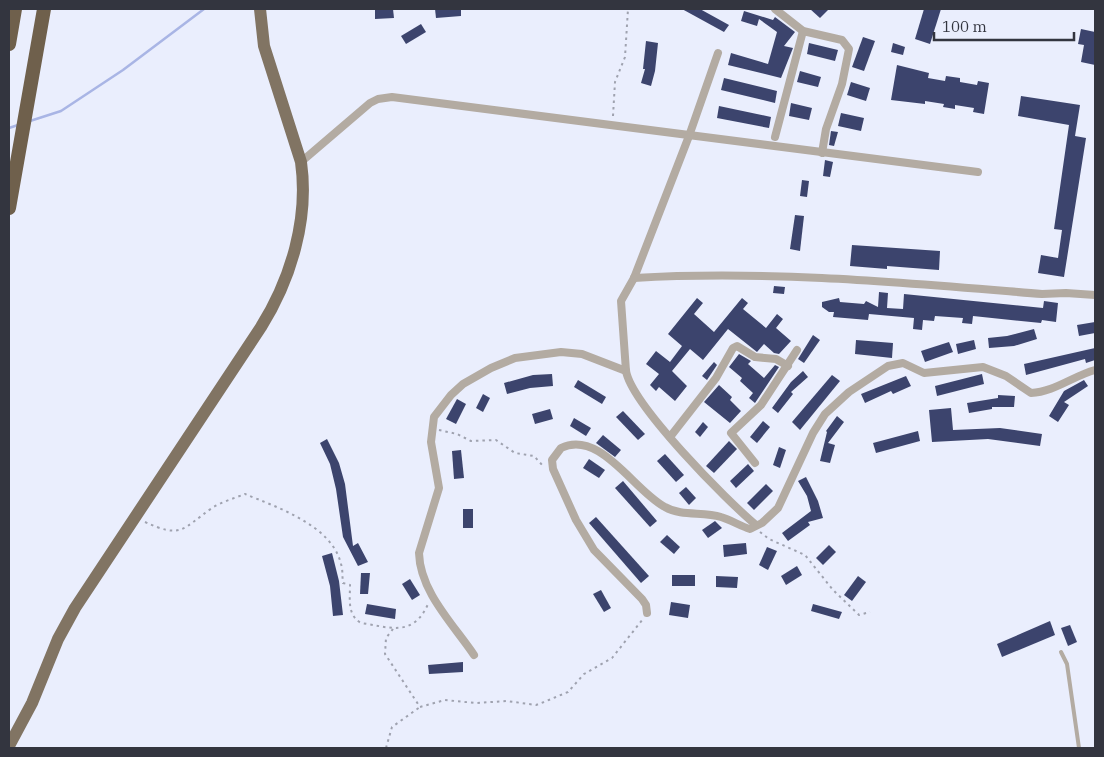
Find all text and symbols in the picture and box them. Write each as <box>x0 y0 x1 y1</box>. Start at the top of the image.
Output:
scale bar <box>934 10 1074 42</box>
text: 100 m <box>942 17 987 36</box>

